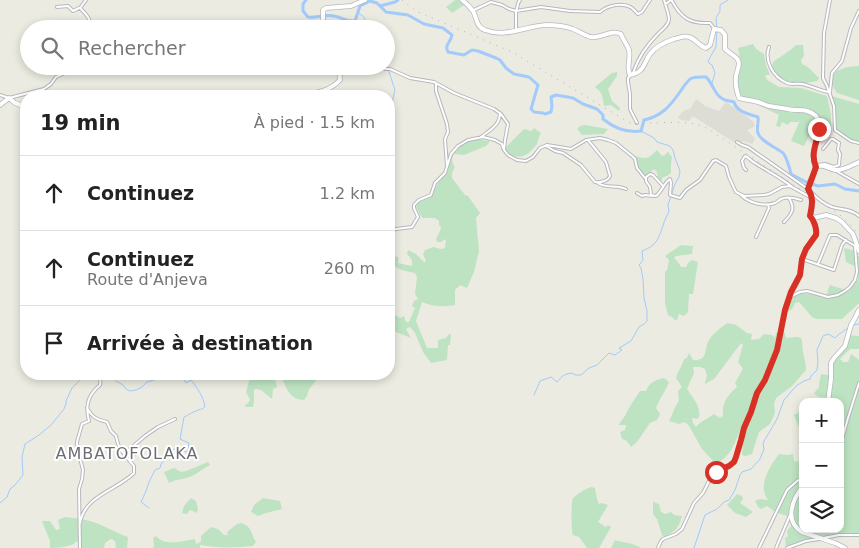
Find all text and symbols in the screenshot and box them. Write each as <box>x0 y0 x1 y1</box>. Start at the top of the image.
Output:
search box <box>20 20 395 75</box>
icon: search <box>38 34 66 62</box>
text: Rechercher <box>78 37 186 59</box>
text: 19 min <box>40 111 121 135</box>
text: À pied · 1.5 km <box>254 113 375 132</box>
route end <box>808 118 831 141</box>
icon: ahead <box>40 179 68 207</box>
text: Continuez <box>87 182 194 204</box>
text: 1.2 km <box>320 184 375 203</box>
text: Continuez <box>87 248 194 270</box>
icon: ahead <box>40 254 68 282</box>
text: 260 m <box>324 259 375 278</box>
text: Route d'Anjeva <box>87 270 208 289</box>
icon: arrive <box>40 329 68 357</box>
text: Arrivée à destination <box>87 332 313 354</box>
map controls <box>799 398 844 533</box>
button: + <box>799 398 844 443</box>
button: − <box>799 443 844 488</box>
district label: AMBATOFOLAKA <box>56 444 198 463</box>
route start <box>705 461 728 484</box>
button: layers <box>799 488 844 533</box>

